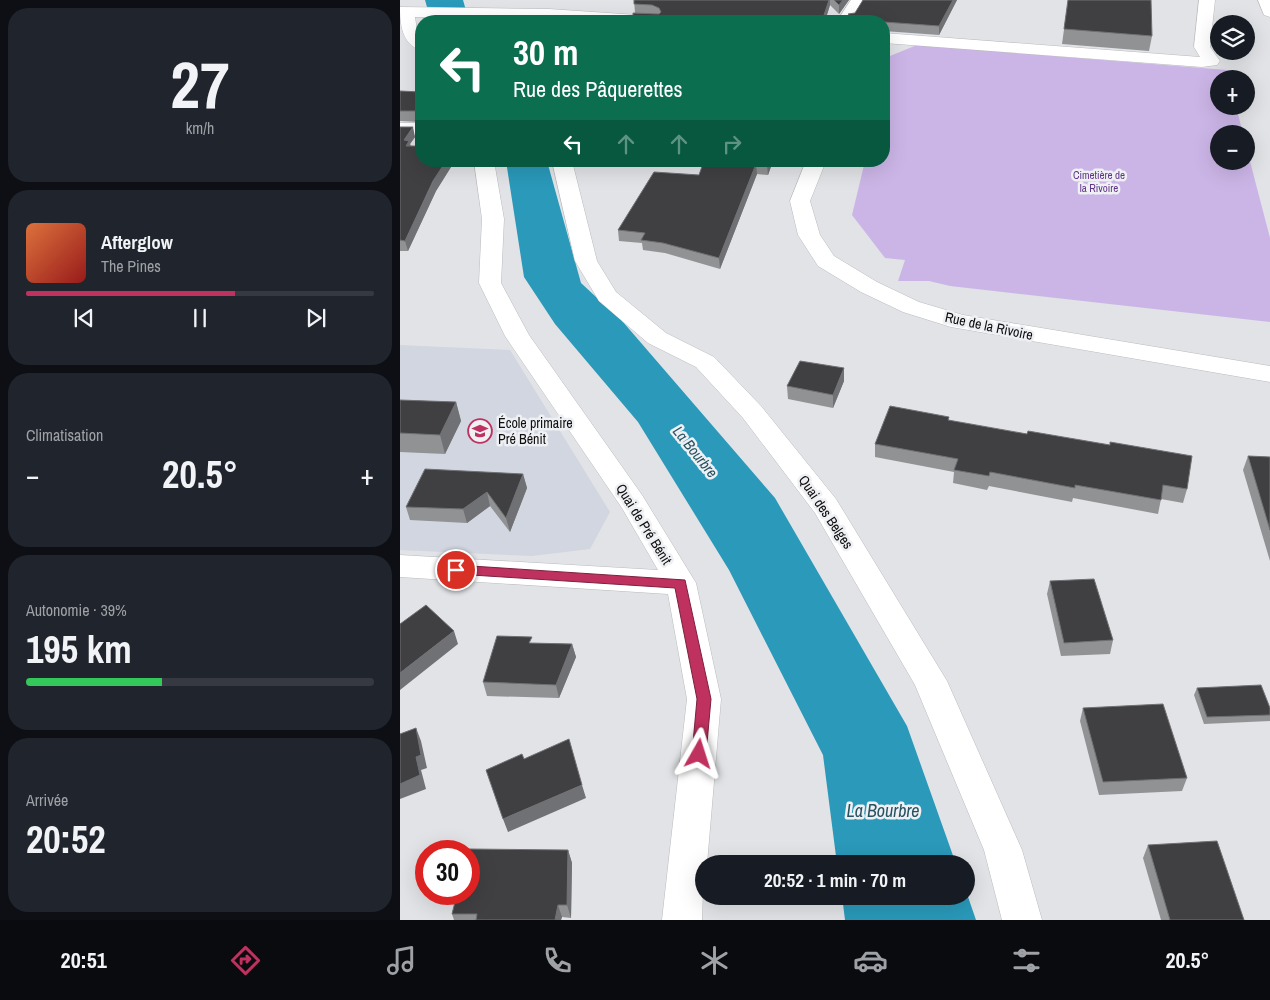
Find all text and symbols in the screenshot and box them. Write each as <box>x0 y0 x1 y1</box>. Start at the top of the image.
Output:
map controls <box>1210 15 1255 170</box>
button: layers <box>1210 15 1255 60</box>
text: 30 m <box>513 29 578 76</box>
icon: left <box>430 35 495 100</box>
text: 27 <box>170 41 230 128</box>
button: + <box>1210 70 1255 115</box>
text: Rue des Pâquerettes <box>513 74 683 104</box>
text: km/h <box>186 117 214 139</box>
button: − <box>1210 125 1255 170</box>
icon: left <box>559 130 587 158</box>
icon: ahead <box>612 130 640 158</box>
icon: ahead <box>665 130 693 158</box>
icon: right <box>718 130 746 158</box>
park label: Cimetière de la Rivoire <box>1073 168 1125 195</box>
text: Afterglow <box>101 229 173 255</box>
text: The Pines <box>101 255 161 277</box>
icon: previous <box>70 304 98 332</box>
icon: pause <box>186 304 214 332</box>
icon: next <box>302 304 330 332</box>
street label: Rue de la Rivoire <box>943 308 1035 344</box>
place label: École primaire Pré Bénit <box>498 414 573 448</box>
school or university icon: École primaire Pré Bénit <box>467 418 493 444</box>
water label: La Bourbre <box>668 421 723 482</box>
text: Climatisation <box>26 424 103 446</box>
text: 20.5° <box>162 449 238 500</box>
text: − <box>26 456 39 494</box>
text: + <box>361 456 374 494</box>
street label: Quai des Belges <box>795 472 857 552</box>
street label: Quai de Pré Bénit <box>612 480 676 568</box>
pin <box>435 549 477 591</box>
icon: arrive <box>442 556 470 584</box>
text: Autonomie · 39% <box>26 599 127 621</box>
text: 195 km <box>26 624 132 675</box>
position arrow <box>672 727 724 779</box>
text: Arrivée <box>26 789 68 811</box>
water label: La Bourbre <box>846 798 920 823</box>
text: 20:52 <box>26 814 106 865</box>
speed limit sign: 30 <box>415 840 480 905</box>
text: 20:52 · 1 min · 70 m <box>764 867 906 893</box>
icon: directions <box>228 943 263 978</box>
icon: music <box>384 943 419 978</box>
icon: phone <box>540 943 575 978</box>
icon: climate <box>697 943 732 978</box>
icon: car <box>853 943 888 978</box>
icon: filters <box>1009 943 1044 978</box>
text: 20:51 <box>61 945 107 975</box>
text: 20.5° <box>1165 945 1209 975</box>

